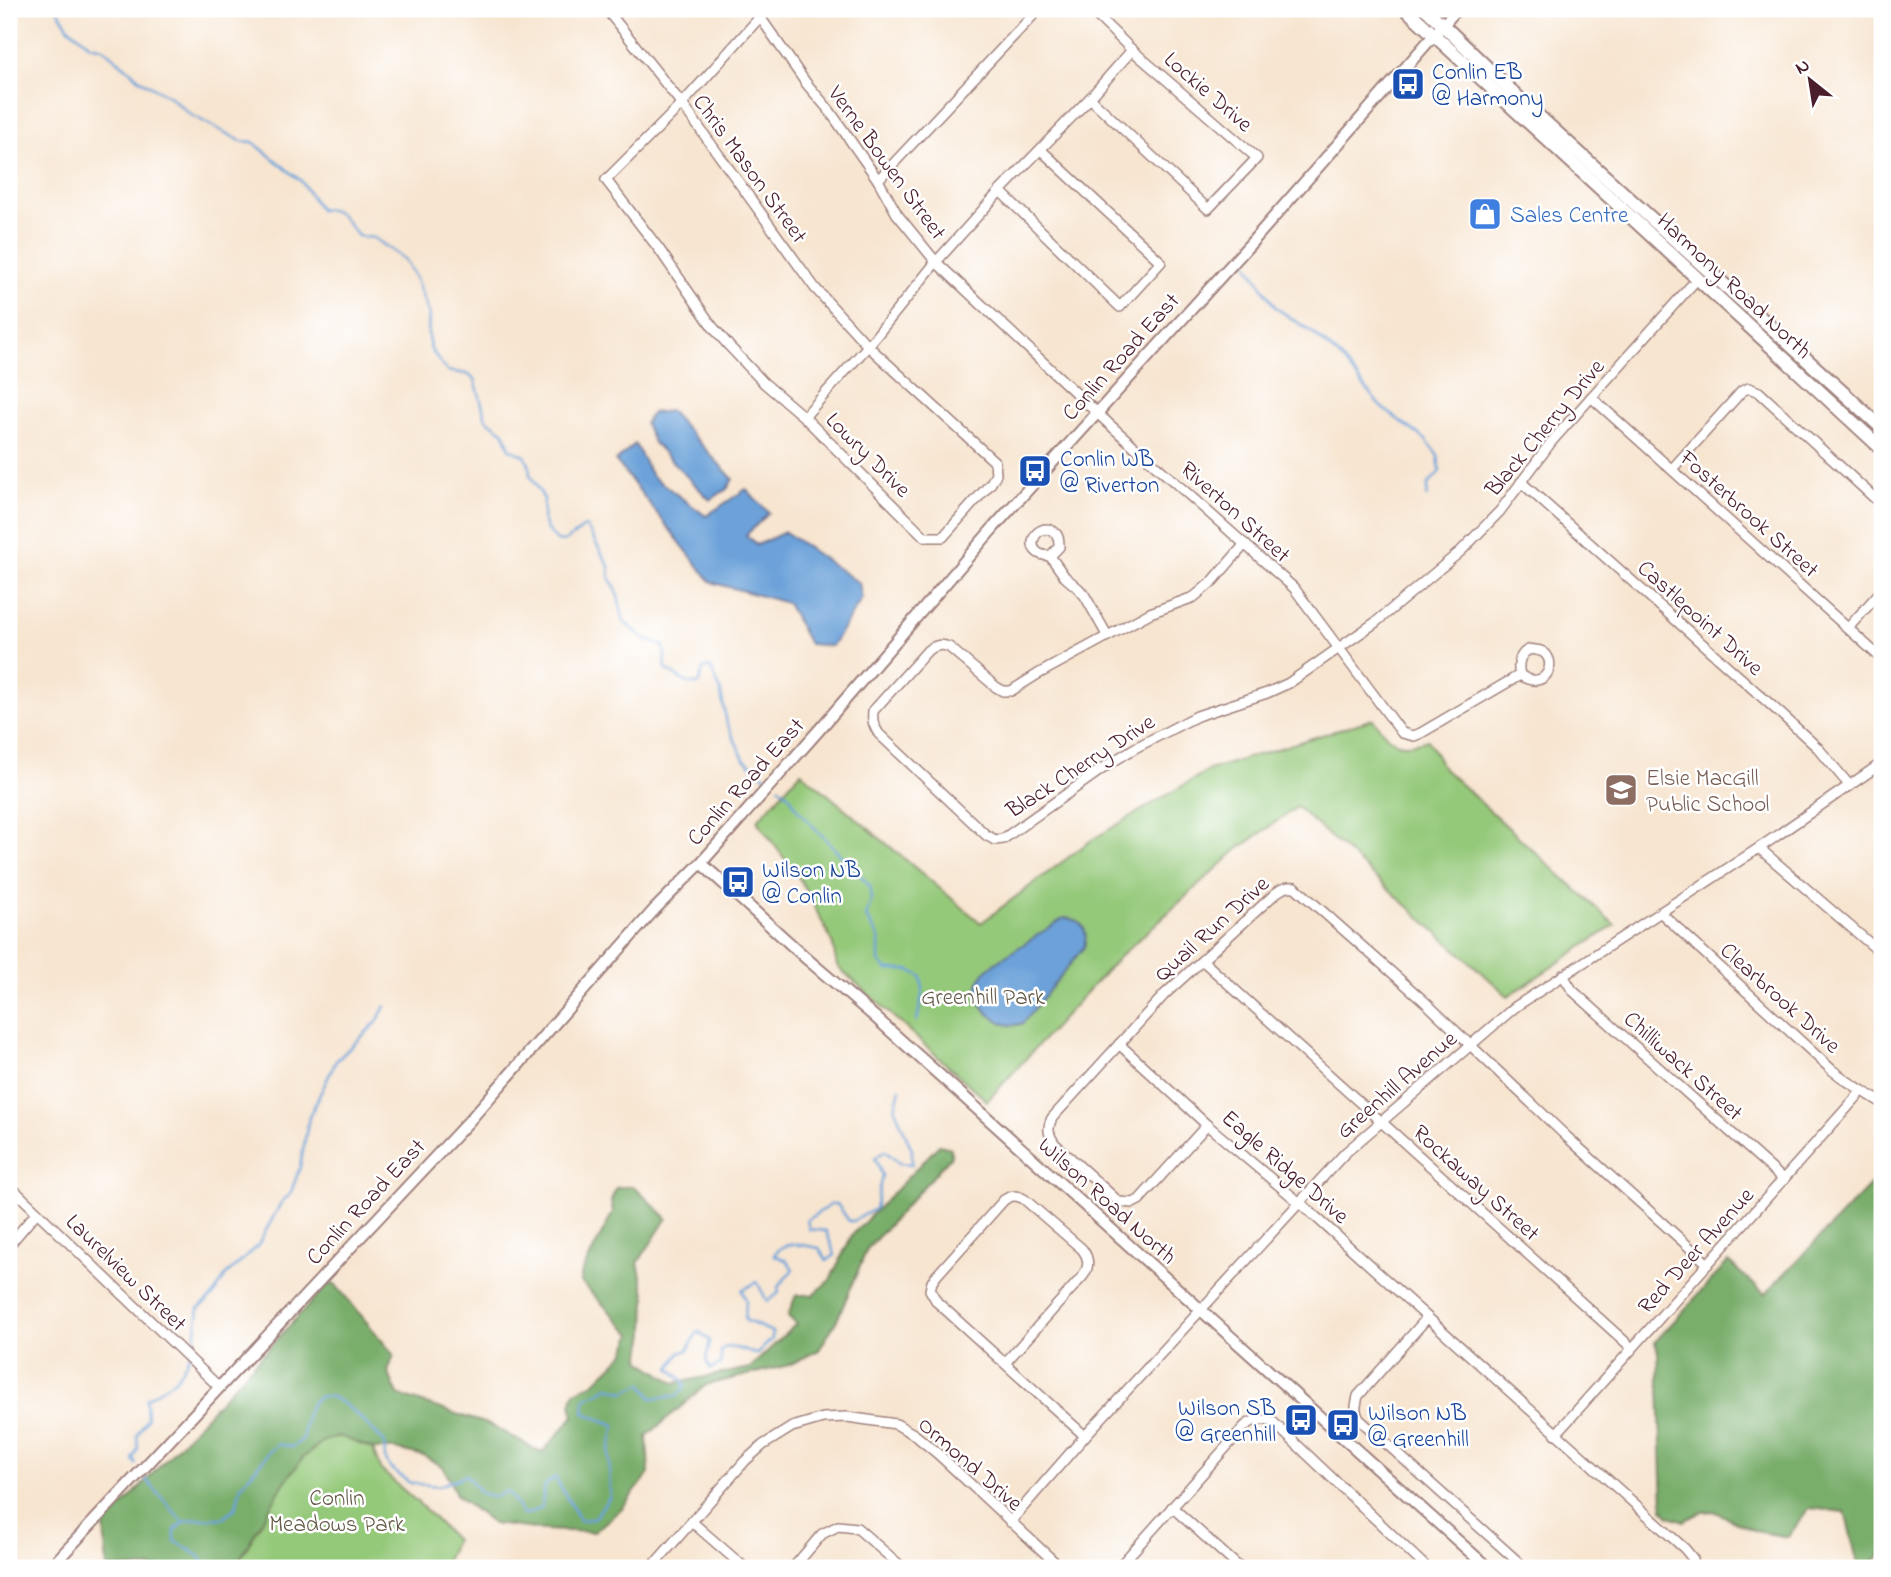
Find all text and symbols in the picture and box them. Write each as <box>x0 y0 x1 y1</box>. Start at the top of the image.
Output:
street label: Lockie Drive <box>1155 45 1260 142</box>
north arrow <box>1776 46 1846 116</box>
text: N <box>1790 52 1815 82</box>
place label: Conlin EB @ Harmony <box>1432 57 1543 118</box>
bus stop icon: Conlin EB @ Harmony <box>1389 65 1427 103</box>
street label: Verne Bowen Street <box>818 79 953 248</box>
street label: Chris Mason Street <box>683 88 815 251</box>
shop icon: Sales Centre <box>1466 195 1504 233</box>
place label: Sales Centre <box>1510 200 1629 233</box>
street label: Harmony Road North <box>1647 206 1818 369</box>
street label: Conlin Road East <box>1055 286 1189 429</box>
street label: Black Cherry Drive <box>1478 352 1616 507</box>
street label: Lowry Drive <box>816 405 918 508</box>
street label: Fosterbrook Street <box>1670 442 1826 587</box>
place label: Conlin WB @ Riverton <box>1060 444 1159 503</box>
bus stop icon: Conlin WB @ Riverton <box>1016 452 1054 490</box>
street label: Riverton Street <box>1172 454 1297 572</box>
street label: Castlepoint Drive <box>1629 553 1770 685</box>
street label: Black Cherry Drive <box>1000 706 1164 830</box>
street label: Conlin Road East <box>680 711 814 854</box>
place label: Elsie MacGill Public School <box>1646 763 1769 822</box>
school or university icon: Elsie MacGill Public School <box>1602 771 1640 809</box>
place label: Wilson NB @ Conlin <box>762 855 861 914</box>
bus stop icon: Wilson NB @ Conlin <box>719 863 757 901</box>
street label: Quail Run Drive <box>1148 869 1278 991</box>
street label: Clearbrook Drive <box>1712 936 1848 1063</box>
park label: Greenhill Park <box>921 982 1046 1015</box>
street label: Chilliwack Street <box>1615 1004 1750 1130</box>
street label: Greenhill Avenue <box>1330 1024 1466 1148</box>
street label: Eagle Ridge Drive <box>1213 1103 1356 1234</box>
street label: Rockaway Street <box>1403 1118 1547 1252</box>
street label: Wilson Road North <box>1030 1130 1183 1273</box>
street label: Conlin Road East <box>299 1132 435 1273</box>
street label: Red Deer Avenue <box>1631 1180 1763 1322</box>
street label: Laurelview Street <box>57 1207 194 1341</box>
place label: Wilson SB @ Greenhill <box>1175 1393 1276 1452</box>
place label: Wilson NB @ Greenhill <box>1368 1398 1469 1457</box>
bus stop icon: Wilson SB @ Greenhill <box>1282 1401 1320 1439</box>
bus stop icon: Wilson NB @ Greenhill <box>1324 1406 1362 1444</box>
street label: Ormond Drive <box>909 1410 1030 1520</box>
park label: Conlin Meadows Park <box>269 1483 406 1542</box>

